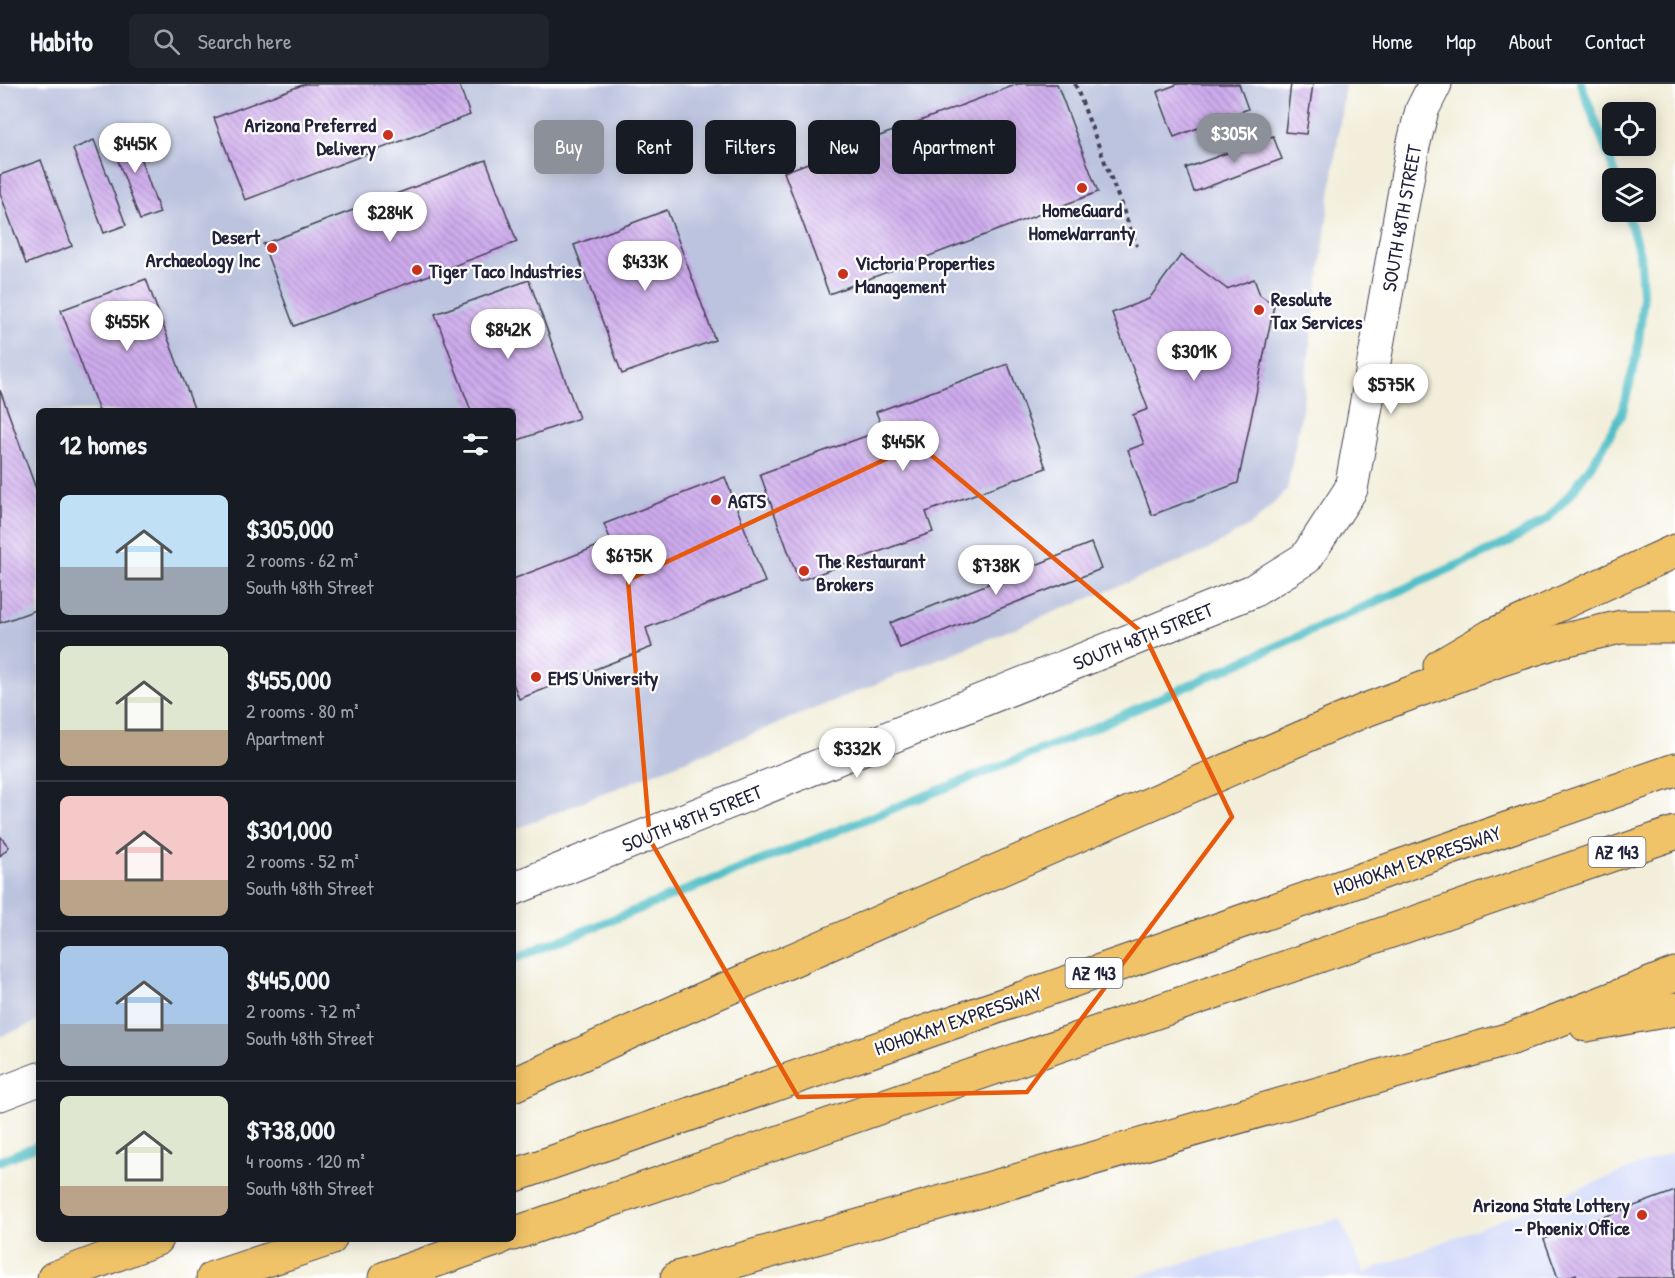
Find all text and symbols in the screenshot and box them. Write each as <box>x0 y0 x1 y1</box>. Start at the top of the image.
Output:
search box <box>129 14 549 68</box>
text: Habito <box>30 22 93 60</box>
icon: search <box>150 25 183 58</box>
text: Search here <box>198 26 292 56</box>
text: Home <box>1372 27 1413 56</box>
text: Map <box>1446 27 1476 56</box>
text: About <box>1509 27 1552 56</box>
text: Contact <box>1585 27 1645 56</box>
map controls <box>1602 102 1656 222</box>
button: locate <box>1602 102 1656 156</box>
place label: Arizona Preferred Delivery <box>244 111 377 162</box>
pin: $305K <box>1192 113 1276 164</box>
text: $305K <box>1211 119 1257 146</box>
chip: Buy <box>534 120 604 174</box>
chip: Rent <box>616 120 693 174</box>
chip: Filters <box>705 120 796 174</box>
chip: New <box>808 120 880 174</box>
chip: Apartment <box>892 120 1016 174</box>
pin: $445K <box>93 123 177 174</box>
marker: Arizona Preferred Delivery <box>381 128 395 142</box>
text: $445K <box>113 129 157 156</box>
street label: SOUTH 48TH STREET <box>1375 142 1427 294</box>
button: layers <box>1602 168 1656 222</box>
marker: HomeGuard HomeWarranty <box>1075 181 1089 195</box>
pin: $284K <box>348 192 432 243</box>
place label: HomeGuard HomeWarranty <box>1029 196 1136 247</box>
text: $284K <box>367 198 413 225</box>
place label: Desert Archaeology Inc <box>146 223 261 274</box>
marker: Desert Archaeology Inc <box>265 241 279 255</box>
pin: $433K <box>603 241 687 292</box>
text: $433K <box>622 247 668 274</box>
place label: Victoria Properties Management <box>855 249 995 300</box>
place label: Tiger Taco Industries <box>428 257 582 285</box>
marker: Tiger Taco Industries <box>410 263 424 277</box>
marker: Victoria Properties Management <box>836 267 850 281</box>
place label: Resolute Tax Services <box>1270 285 1363 335</box>
pin: $455K <box>85 301 169 352</box>
marker: Resolute Tax Services <box>1252 303 1266 317</box>
text: $455K <box>104 307 150 334</box>
pin: $842K <box>466 309 550 360</box>
text: $842K <box>485 315 531 342</box>
pin: $301K <box>1152 331 1236 382</box>
text: $301K <box>1171 337 1217 364</box>
pin: $575K <box>1349 364 1433 415</box>
text: $575K <box>1367 370 1415 397</box>
pin: $445K <box>861 421 945 472</box>
text: 12 homes <box>60 427 147 462</box>
text: $445K <box>881 427 925 454</box>
icon: filters <box>459 428 492 461</box>
place label: AGTS <box>728 487 767 514</box>
marker: AGTS <box>709 493 723 507</box>
text: $305,000 <box>246 511 334 546</box>
icon: home <box>108 519 180 591</box>
pin: $675K <box>587 535 671 586</box>
text: $675K <box>606 541 652 568</box>
pin: $738K <box>954 545 1038 596</box>
text: 2 rooms · 62 m² <box>246 546 358 573</box>
place label: The Restaurant Brokers <box>815 547 926 597</box>
text: $738K <box>972 551 1020 578</box>
marker: The Restaurant Brokers <box>797 564 811 578</box>
text: South 48th Street <box>246 573 374 600</box>
street label: SOUTH 48TH STREET <box>1069 595 1218 676</box>
text: $455,000 <box>246 662 331 697</box>
place label: EMS University <box>548 664 659 692</box>
icon: home <box>108 670 180 742</box>
marker: EMS University <box>529 670 543 684</box>
text: 2 rooms · 80 m² <box>246 697 359 724</box>
text: Apartment <box>246 724 324 751</box>
pin: $332K <box>815 728 899 779</box>
text: $332K <box>833 734 881 761</box>
street label: SOUTH 48TH STREET <box>618 777 767 858</box>
text: $301,000 <box>246 812 332 847</box>
street label: HOHOKAM EXPRESSWAY <box>1330 819 1504 901</box>
icon: home <box>108 820 180 892</box>
road number: AZ 143 <box>1588 837 1646 867</box>
text: 2 rooms · 52 m² <box>246 847 359 874</box>
text: South 48th Street <box>246 874 374 901</box>
road number: AZ 143 <box>1066 958 1122 988</box>
text: $445,000 <box>246 962 330 997</box>
icon: home <box>108 970 180 1042</box>
street label: HOHOKAM EXPRESSWAY <box>871 979 1045 1061</box>
text: 2 rooms · 72 m² <box>246 997 360 1024</box>
text: South 48th Street <box>246 1024 374 1051</box>
text: $738,000 <box>246 1112 335 1147</box>
icon: home <box>108 1120 180 1192</box>
text: 4 rooms · 120 m² <box>246 1147 365 1174</box>
text: South 48th Street <box>246 1174 374 1201</box>
place label: Arizona State Lottery - Phoenix Office <box>1473 1191 1631 1241</box>
marker: Arizona State Lottery - Phoenix Office <box>1635 1208 1649 1222</box>

